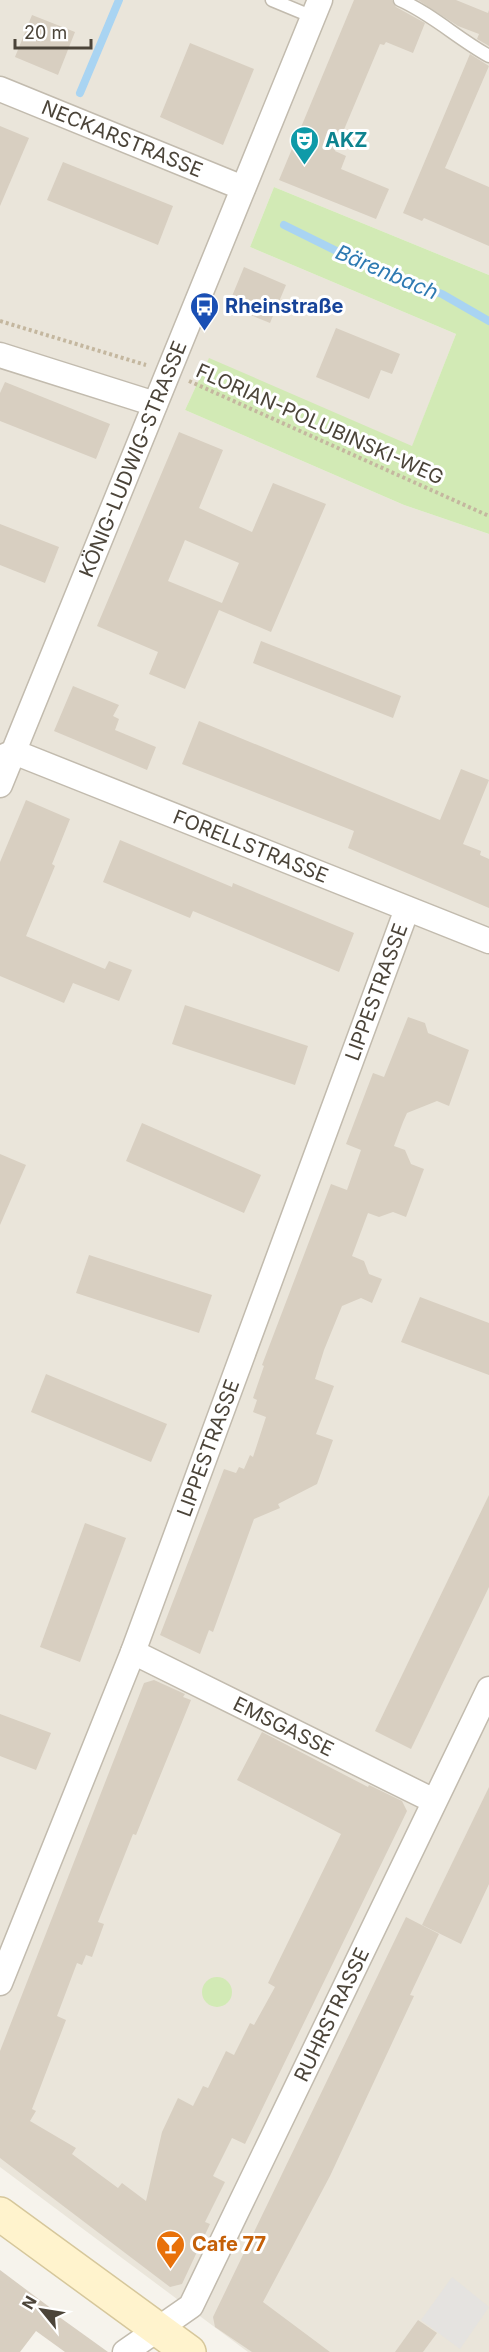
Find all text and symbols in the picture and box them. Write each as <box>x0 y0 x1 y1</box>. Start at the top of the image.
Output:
scale bar <box>15 12 92 50</box>
text: 20 m <box>24 22 67 43</box>
street label: NECKARSTRASSE <box>38 95 206 182</box>
theatre icon: AKZ <box>288 124 320 166</box>
place label: AKZ <box>325 128 368 152</box>
water label: Bärenbach <box>332 239 442 305</box>
bus stop icon: Rheinstraße <box>188 290 220 332</box>
place label: Rheinstraße <box>225 294 344 318</box>
street label: KÖNIG-LUDWIG-STRASSE <box>74 338 192 581</box>
street label: FLORIAN-POLUBINSKI-WEG <box>193 358 447 490</box>
street label: FORELLSTRASSE <box>170 805 332 888</box>
street label: LIPPESTRASSE <box>340 920 413 1064</box>
street label: LIPPESTRASSE <box>172 1376 244 1520</box>
street label: EMSGASSE <box>229 1692 338 1761</box>
street label: RUHRSTRASSE <box>289 1944 374 2085</box>
bar icon: Cafe 77 <box>155 2228 187 2270</box>
place label: Cafe 77 <box>192 2232 266 2256</box>
north arrow <box>12 2280 72 2340</box>
text: N <box>17 2292 41 2313</box>

